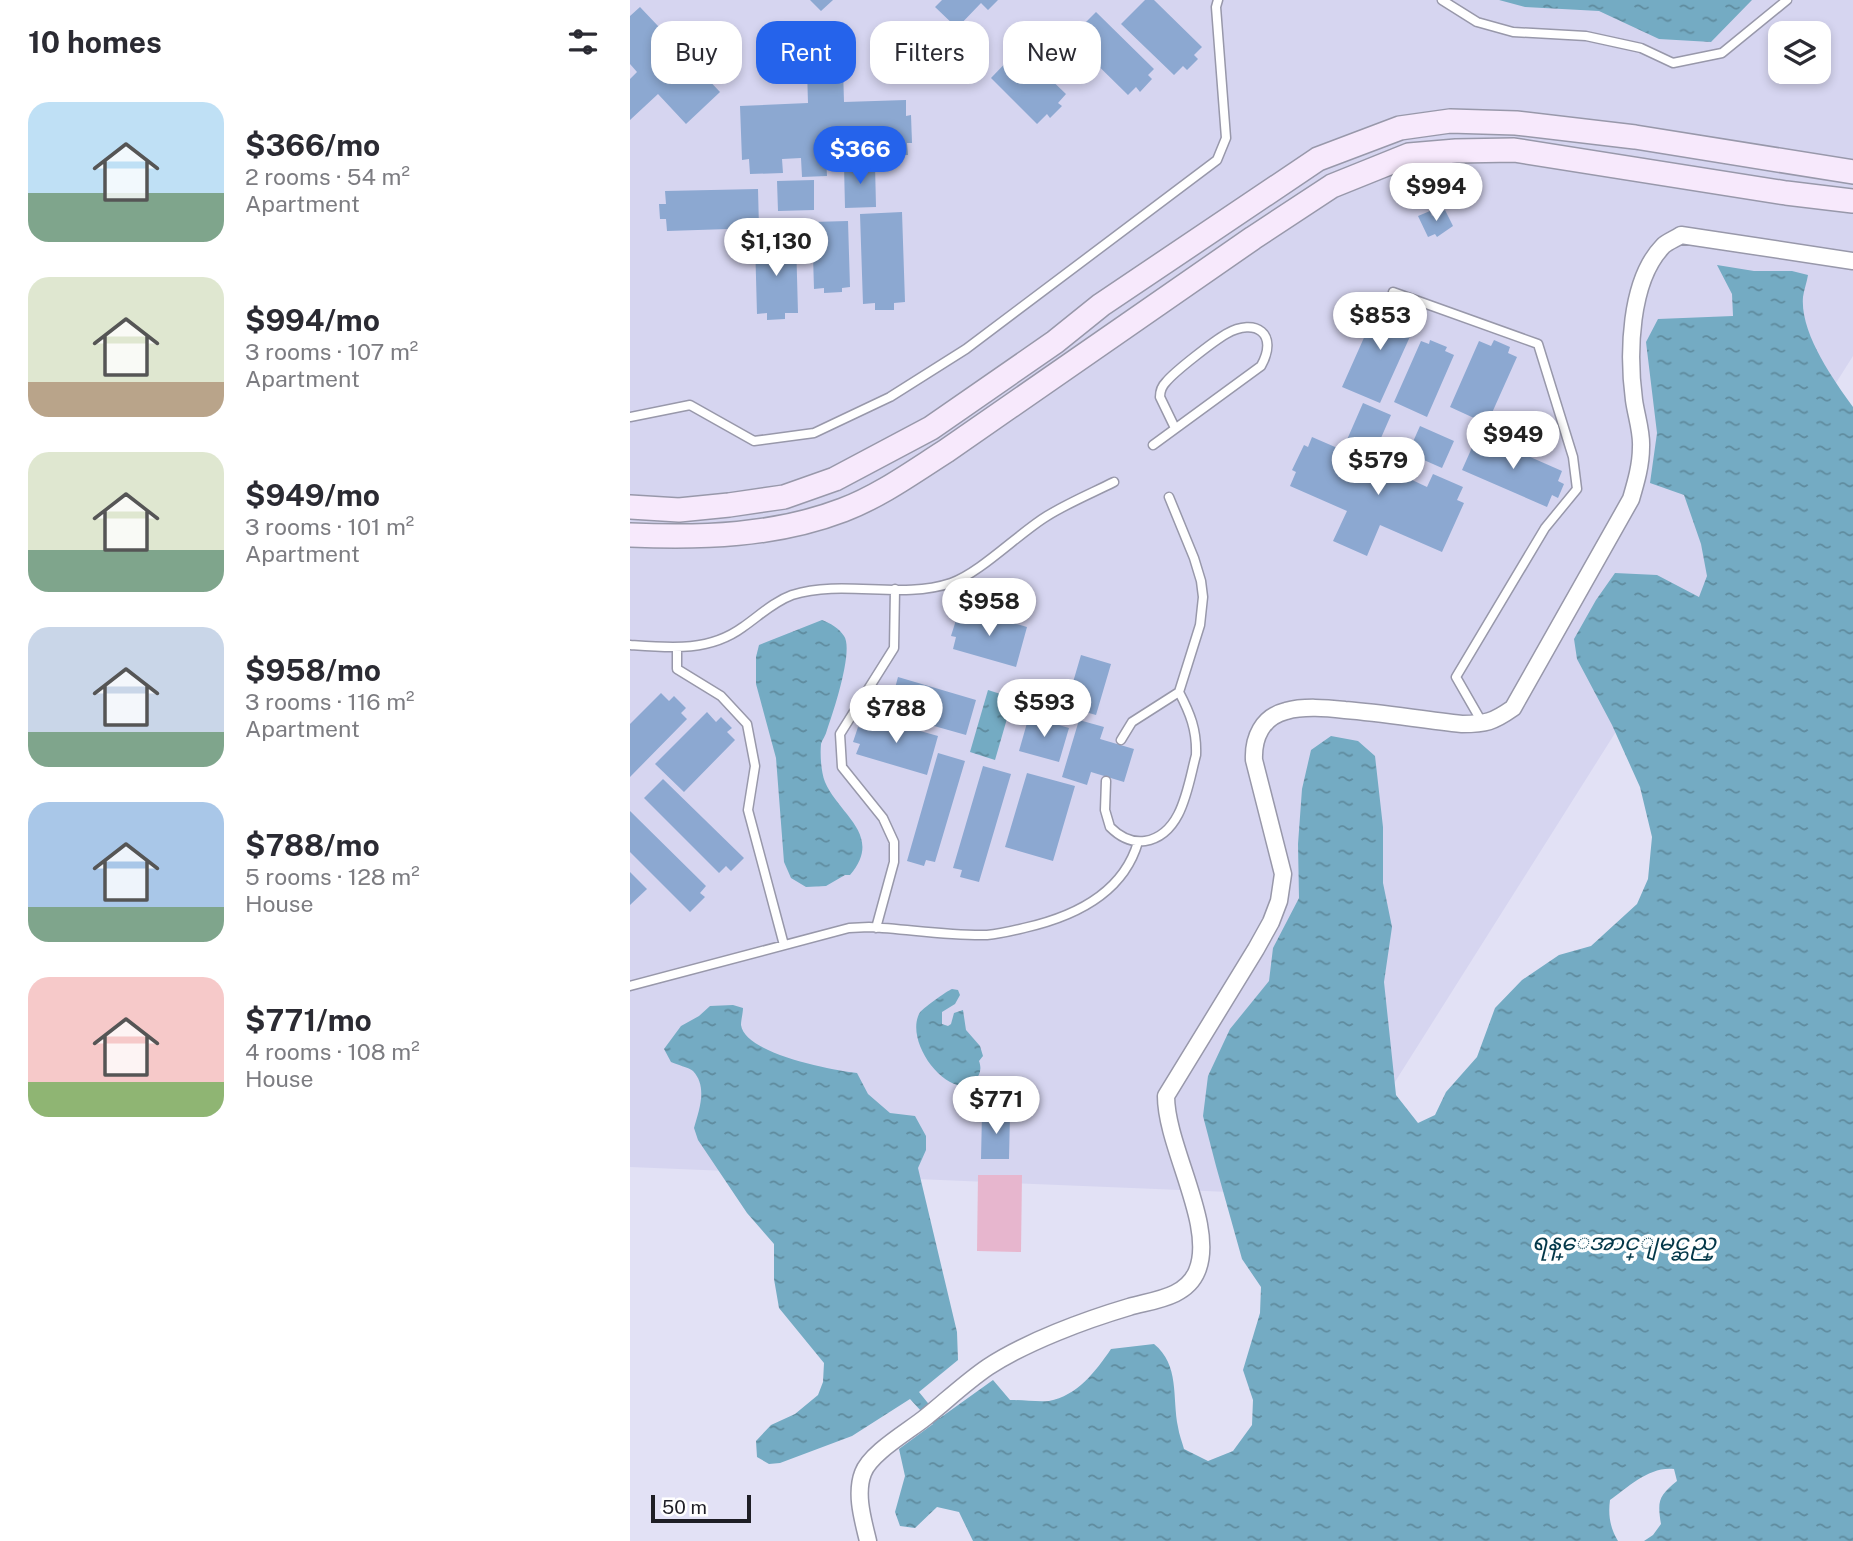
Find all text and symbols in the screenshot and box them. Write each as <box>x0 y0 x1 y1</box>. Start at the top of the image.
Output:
chip: Buy <box>651 21 742 84</box>
chip: Rent <box>756 21 856 84</box>
chip: Filters <box>870 21 989 84</box>
chip: New <box>1003 21 1101 84</box>
map controls <box>1768 21 1831 84</box>
button: layers <box>1768 21 1831 84</box>
icon: filters <box>564 23 602 61</box>
text: 10 homes <box>28 24 162 60</box>
text: $366/mo <box>245 127 380 163</box>
pin: $366 <box>819 127 901 186</box>
icon: home <box>84 130 168 214</box>
text: $366 <box>829 135 891 162</box>
text: 2 rooms · 54 m² <box>245 163 410 190</box>
pin: $994 <box>1395 164 1477 223</box>
text: $994 <box>1406 172 1466 199</box>
text: Apartment <box>245 190 360 217</box>
pin: $1,130 <box>719 218 833 278</box>
text: $1,130 <box>740 227 812 254</box>
pin: $853 <box>1339 292 1421 352</box>
text: $853 <box>1349 301 1411 328</box>
text: $994/mo <box>245 302 380 338</box>
icon: home <box>84 305 168 389</box>
text: 3 rooms · 107 m² <box>245 338 418 365</box>
text: Apartment <box>245 365 360 392</box>
pin: $949 <box>1472 412 1554 471</box>
text: $949 <box>1483 420 1543 447</box>
pin: $579 <box>1337 438 1419 497</box>
text: $579 <box>1348 446 1408 473</box>
text: $949/mo <box>245 477 380 513</box>
icon: home <box>84 480 168 564</box>
text: 3 rooms · 101 m² <box>245 513 414 540</box>
text: Apartment <box>245 540 360 567</box>
pin: $958 <box>948 578 1030 638</box>
text: $958 <box>958 587 1020 614</box>
text: $958/mo <box>245 652 381 688</box>
icon: home <box>84 655 168 739</box>
pin: $593 <box>1003 680 1085 739</box>
pin: $788 <box>855 686 937 745</box>
text: 3 rooms · 116 m² <box>245 688 415 715</box>
text: $593 <box>1013 688 1075 715</box>
text: $788 <box>866 694 926 721</box>
text: Apartment <box>245 715 360 742</box>
text: $788/mo <box>245 827 380 863</box>
icon: home <box>84 830 168 914</box>
text: 5 rooms · 128 m² <box>245 863 420 890</box>
text: House <box>245 890 313 917</box>
text: $771/mo <box>245 1002 372 1038</box>
icon: home <box>84 1005 168 1089</box>
text: 4 rooms · 108 m² <box>245 1038 420 1065</box>
text: House <box>245 1065 313 1092</box>
pin: $771 <box>955 1076 1037 1136</box>
text: $771 <box>969 1085 1023 1112</box>
water label: ရန္ေအာင္ျမင္ဆည္ <box>1532 1228 1718 1261</box>
scale bar <box>651 1492 751 1524</box>
text: 50 m <box>662 1496 707 1518</box>

